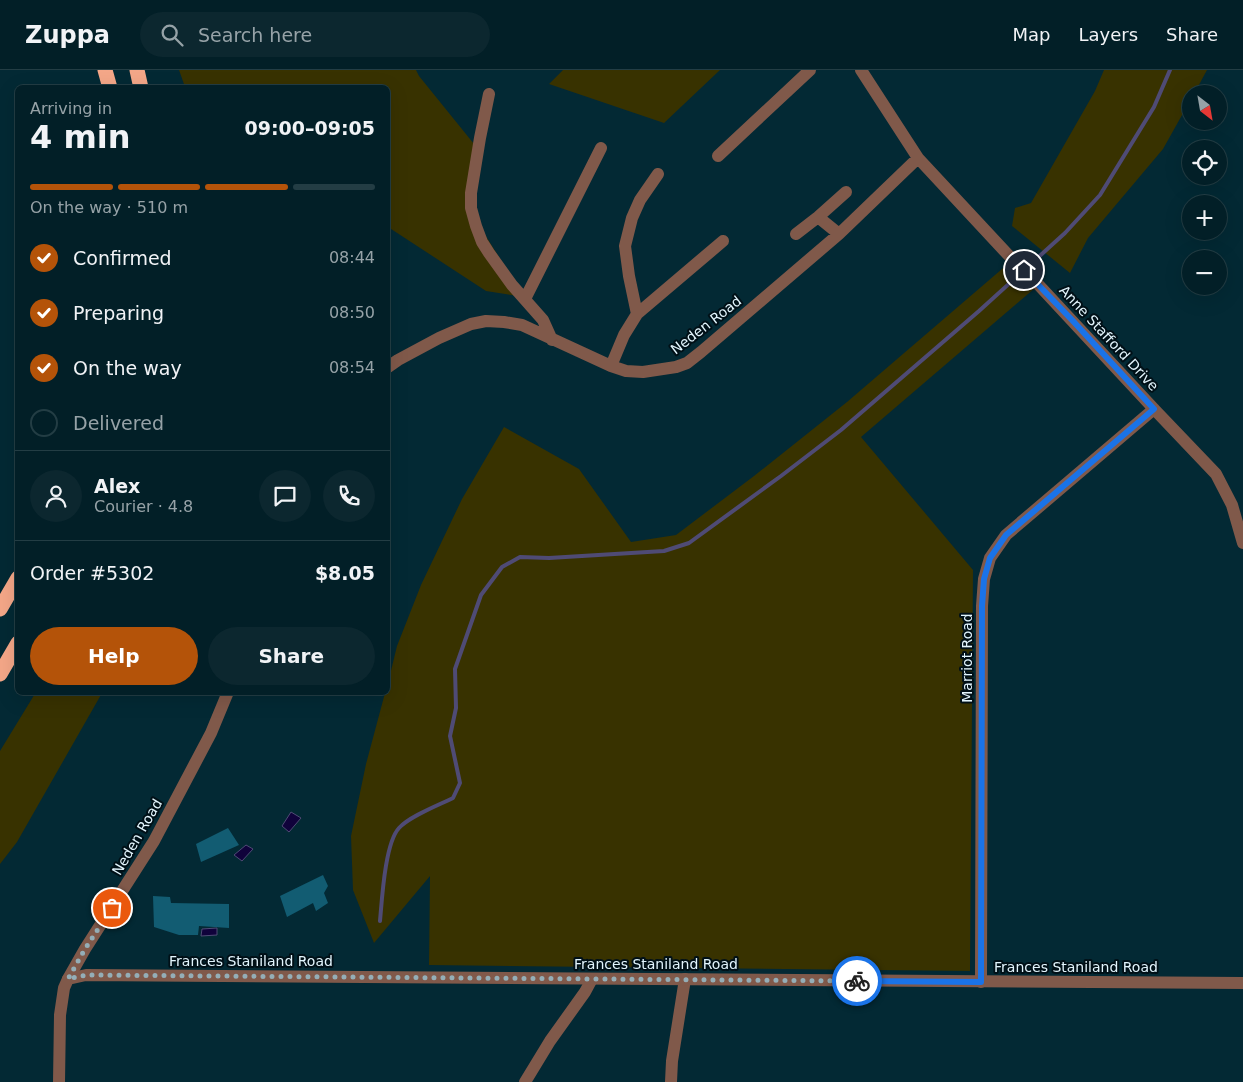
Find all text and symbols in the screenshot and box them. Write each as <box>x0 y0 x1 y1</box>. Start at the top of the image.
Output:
search box <box>140 12 490 57</box>
text: Zuppa <box>25 21 110 49</box>
icon: search <box>158 21 186 49</box>
text: Search here <box>198 24 312 46</box>
text: Map <box>1012 24 1050 45</box>
text: Layers <box>1078 24 1138 45</box>
text: Share <box>1166 24 1218 45</box>
north arrow <box>1182 85 1228 130</box>
map controls <box>1182 85 1227 295</box>
text: Arriving in <box>30 99 112 118</box>
text: 09:00–09:05 <box>245 117 375 139</box>
text: 4 min <box>30 118 131 156</box>
button: locate <box>1182 140 1227 185</box>
button: + <box>1182 195 1227 240</box>
text: On the way · 510 m <box>30 198 188 217</box>
icon: check <box>30 244 58 272</box>
text: Confirmed <box>73 247 172 269</box>
text: 08:44 <box>329 248 375 267</box>
pin <box>1003 249 1045 291</box>
button: − <box>1182 250 1227 295</box>
icon: home <box>1010 256 1038 284</box>
street label: Anne Stafford Drive <box>1056 282 1162 394</box>
street label: Neden Road <box>668 293 744 357</box>
icon: check <box>30 299 58 327</box>
text: Preparing <box>73 302 164 324</box>
text: 08:50 <box>329 303 375 322</box>
icon: check <box>30 354 58 382</box>
text: On the way <box>73 357 182 379</box>
text: 08:54 <box>329 358 375 377</box>
text: Delivered <box>73 412 164 434</box>
button: person <box>30 470 82 522</box>
button: chat <box>259 470 311 522</box>
button: phone <box>323 470 375 522</box>
text: Alex <box>94 475 140 497</box>
text: Courier · 4.8 <box>94 497 193 516</box>
text: Order #5302 <box>30 562 154 584</box>
text: $8.05 <box>315 562 375 584</box>
street label: Marriot Road <box>959 613 975 703</box>
button: Help <box>30 627 198 685</box>
button: Share <box>208 627 375 685</box>
street label: Neden Road <box>109 796 165 878</box>
pin <box>91 887 133 929</box>
icon: bag <box>98 894 126 922</box>
street label: Frances Staniland Road <box>169 953 333 969</box>
street label: Frances Staniland Road <box>574 956 738 972</box>
courier <box>832 956 882 1006</box>
street label: Frances Staniland Road <box>994 959 1158 975</box>
icon: bike <box>843 967 871 995</box>

